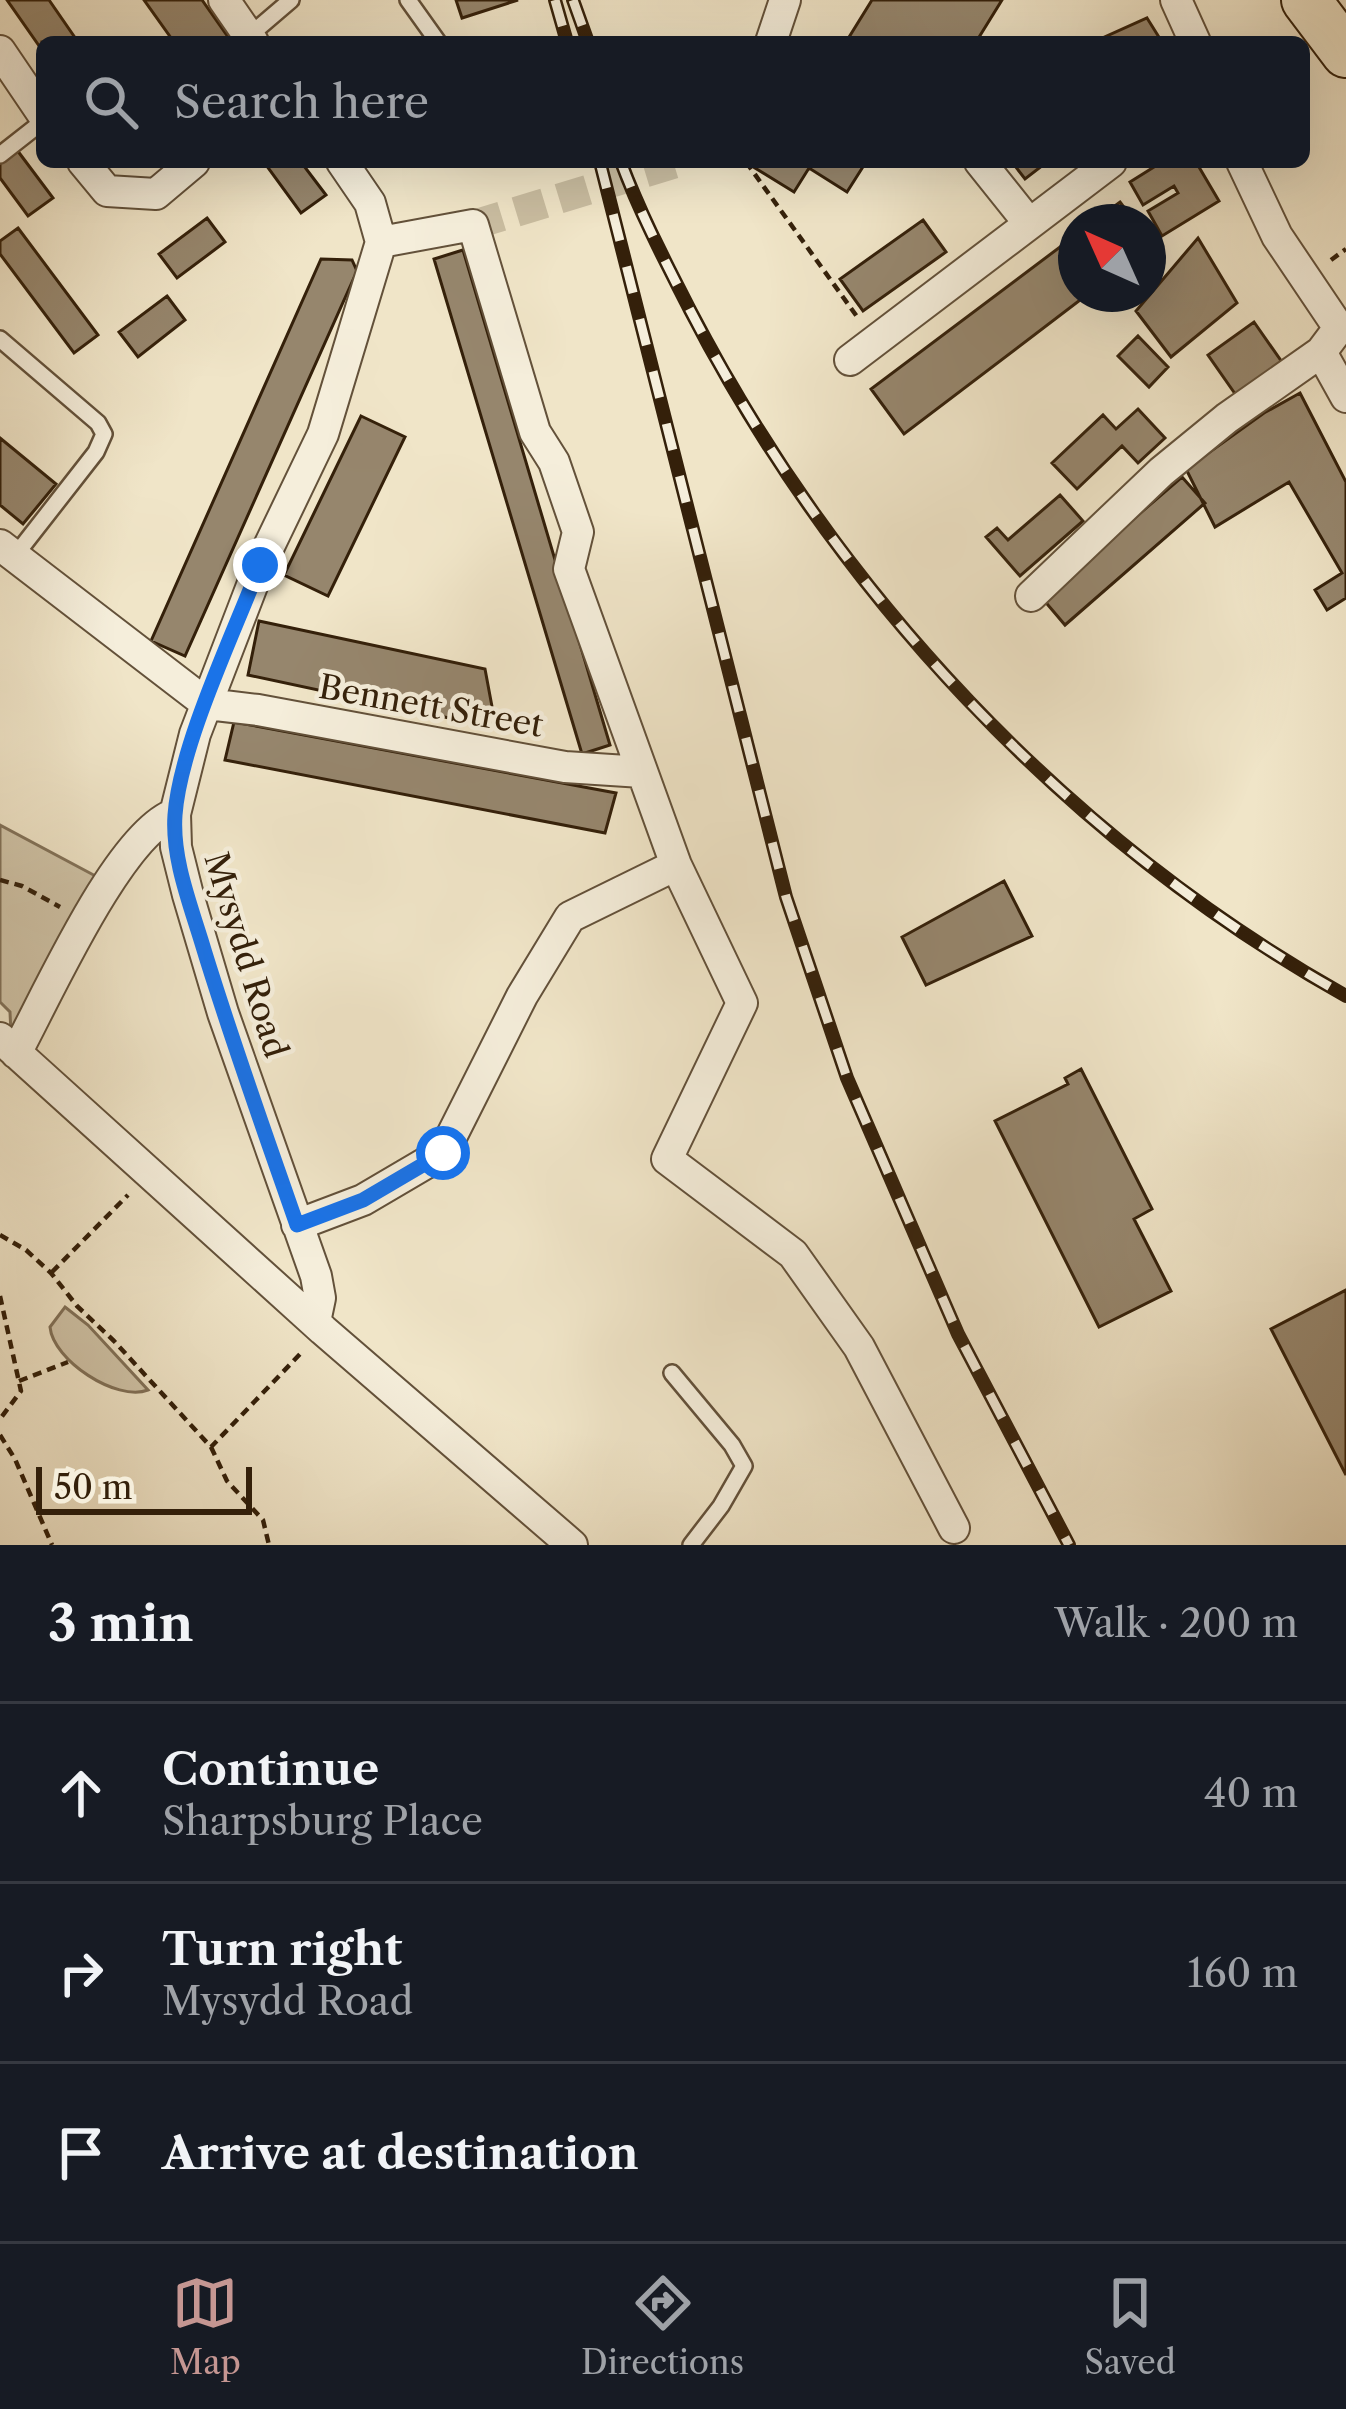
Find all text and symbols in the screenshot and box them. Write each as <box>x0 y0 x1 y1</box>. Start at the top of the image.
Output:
search box <box>36 36 1310 168</box>
icon: search <box>78 69 144 135</box>
text: Search here <box>174 74 429 130</box>
north arrow <box>1058 204 1166 312</box>
route end <box>233 538 287 592</box>
street label: Bennett Street <box>316 666 547 746</box>
street label: Mysydd Road <box>195 847 297 1063</box>
route start <box>416 1126 470 1180</box>
scale bar <box>36 1461 252 1514</box>
text: 50 m <box>54 1467 132 1508</box>
text: 3 min <box>48 1592 194 1654</box>
text: Walk · 200 m <box>1055 1599 1298 1647</box>
text: Continue <box>162 1741 379 1797</box>
icon: ahead <box>48 1760 114 1826</box>
text: 40 m <box>1204 1769 1298 1817</box>
text: Sharpsburg Place <box>162 1797 483 1845</box>
text: Turn right <box>162 1921 402 1977</box>
icon: right <box>48 1940 114 2006</box>
text: 160 m <box>1187 1949 1298 1997</box>
text: Mysydd Road <box>162 1977 413 2025</box>
icon: arrive <box>48 2120 114 2186</box>
text: Arrive at destination <box>162 2125 639 2181</box>
tab: Map <box>170 2270 241 2383</box>
tab: Directions <box>581 2270 744 2383</box>
tab: Saved <box>1084 2270 1176 2383</box>

